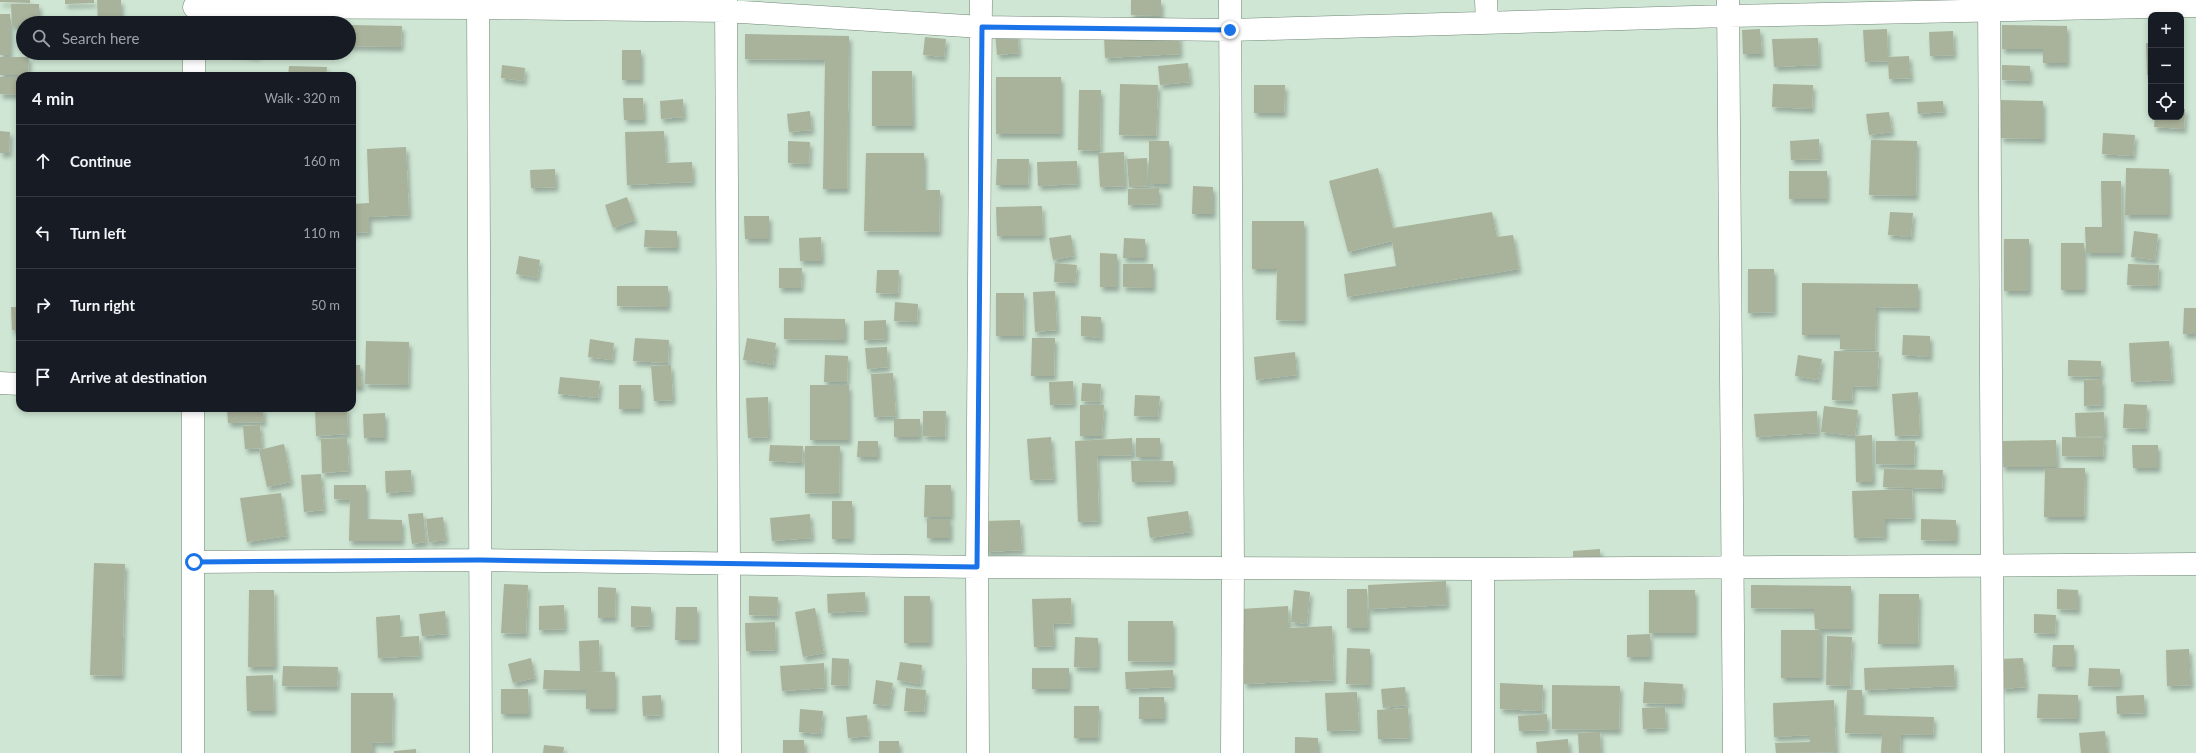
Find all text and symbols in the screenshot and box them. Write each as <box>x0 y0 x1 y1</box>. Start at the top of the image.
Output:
map controls <box>2148 12 2184 120</box>
button: + <box>2148 12 2184 48</box>
search box <box>16 16 356 60</box>
route end <box>1221 21 1239 39</box>
icon: search <box>30 27 52 49</box>
text: Search here <box>62 29 139 47</box>
button: − <box>2148 48 2184 84</box>
button: locate <box>2148 84 2184 120</box>
text: 4 min <box>32 88 74 109</box>
text: Walk · 320 m <box>264 90 340 106</box>
icon: ahead <box>32 150 54 172</box>
text: Continue <box>70 152 131 170</box>
text: 160 m <box>303 153 340 169</box>
icon: left <box>32 222 54 244</box>
text: Turn left <box>70 224 126 242</box>
text: 110 m <box>303 225 340 241</box>
icon: right <box>32 294 54 316</box>
text: Turn right <box>70 296 135 314</box>
text: 50 m <box>311 297 340 313</box>
icon: arrive <box>32 366 54 388</box>
text: Arrive at destination <box>70 368 207 386</box>
route start <box>185 553 203 571</box>

